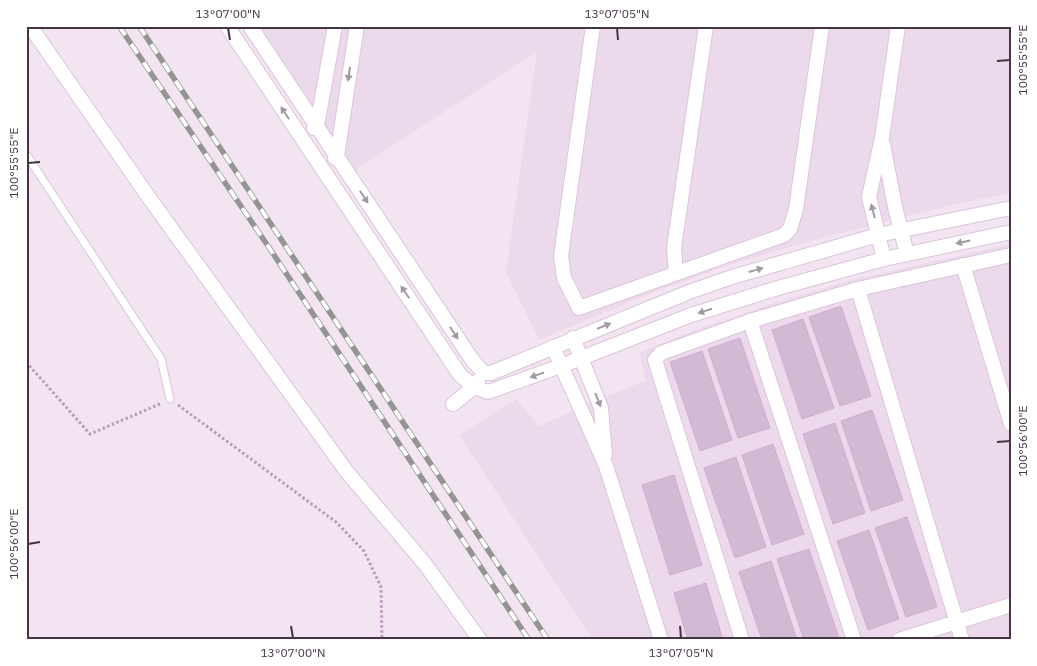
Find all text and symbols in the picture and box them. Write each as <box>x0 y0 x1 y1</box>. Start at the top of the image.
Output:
text: 13°07'00"N <box>195 6 261 21</box>
text: 13°07'05"N <box>584 6 650 21</box>
text: 100°55'55"E <box>1015 25 1030 95</box>
one-way arrow <box>345 67 353 83</box>
one-way arrow <box>280 107 290 120</box>
text: 100°55'55"E <box>6 128 21 198</box>
one-way arrow <box>359 190 369 204</box>
one-way arrow <box>869 204 877 219</box>
one-way arrow <box>956 238 971 246</box>
one-way arrow <box>749 265 764 273</box>
one-way arrow <box>400 285 409 299</box>
one-way arrow <box>697 307 712 315</box>
one-way arrow <box>597 322 612 330</box>
one-way arrow <box>449 326 458 339</box>
one-way arrow <box>529 372 544 379</box>
one-way arrow <box>594 393 602 408</box>
text: 100°56'00"E <box>1015 406 1030 476</box>
text: 100°56'00"E <box>6 509 21 579</box>
text: 13°07'00"N <box>260 645 326 660</box>
text: 13°07'05"N <box>648 645 714 660</box>

